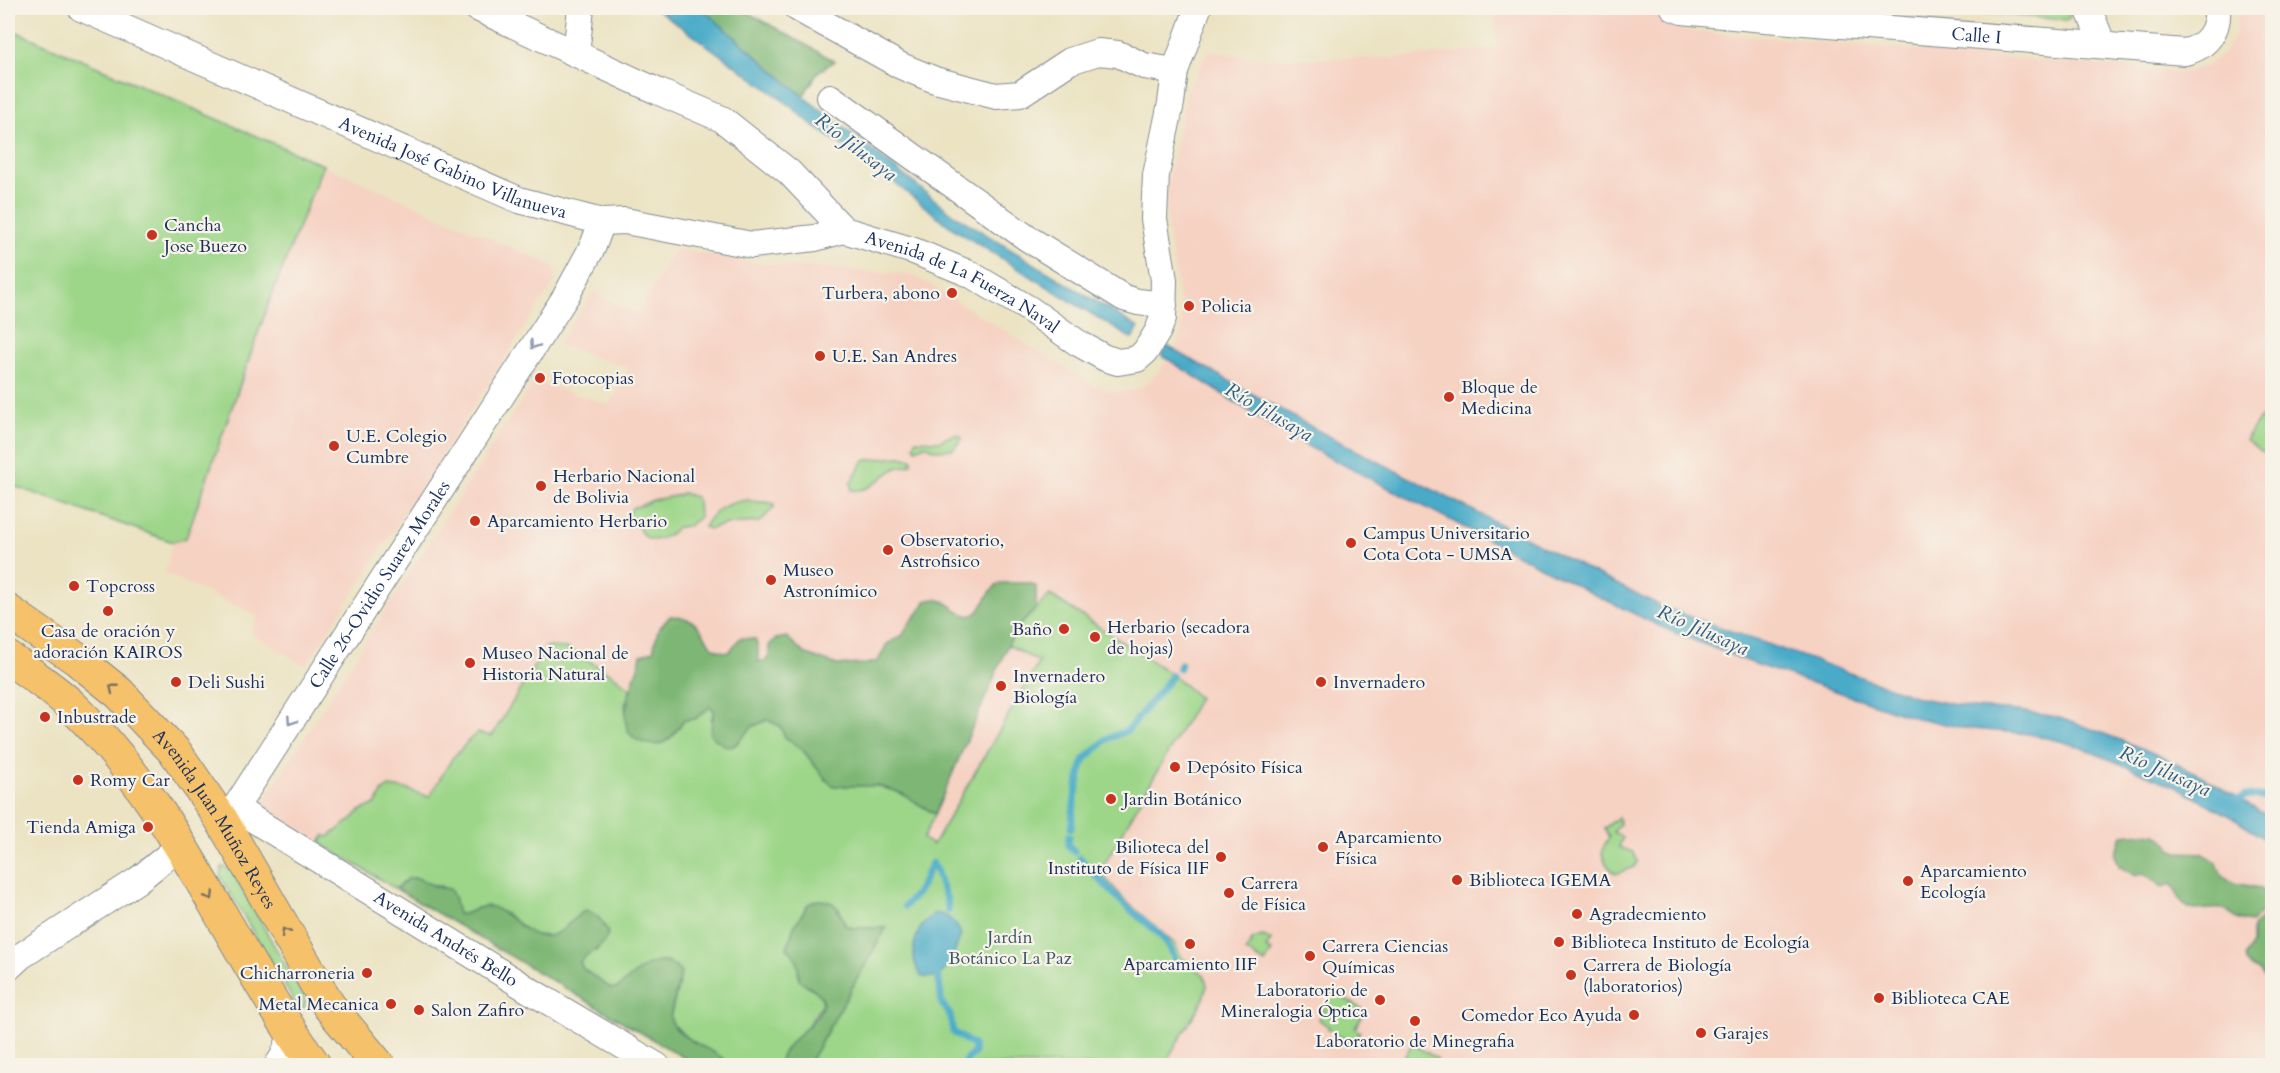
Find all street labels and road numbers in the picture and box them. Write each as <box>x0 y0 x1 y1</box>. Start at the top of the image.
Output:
street label: Calle I <box>1951 21 2002 50</box>
street label: Avenida José Gabino Villanueva <box>335 110 570 225</box>
street label: Avenida de La Fuerza Naval <box>862 225 1065 339</box>
street label: Calle 26-Ovidio Suarez Morales <box>303 475 456 693</box>
street label: Avenida Juan Muñoz Reyes <box>147 723 283 913</box>
street label: Avenida Andrés Bello <box>369 884 523 993</box>

